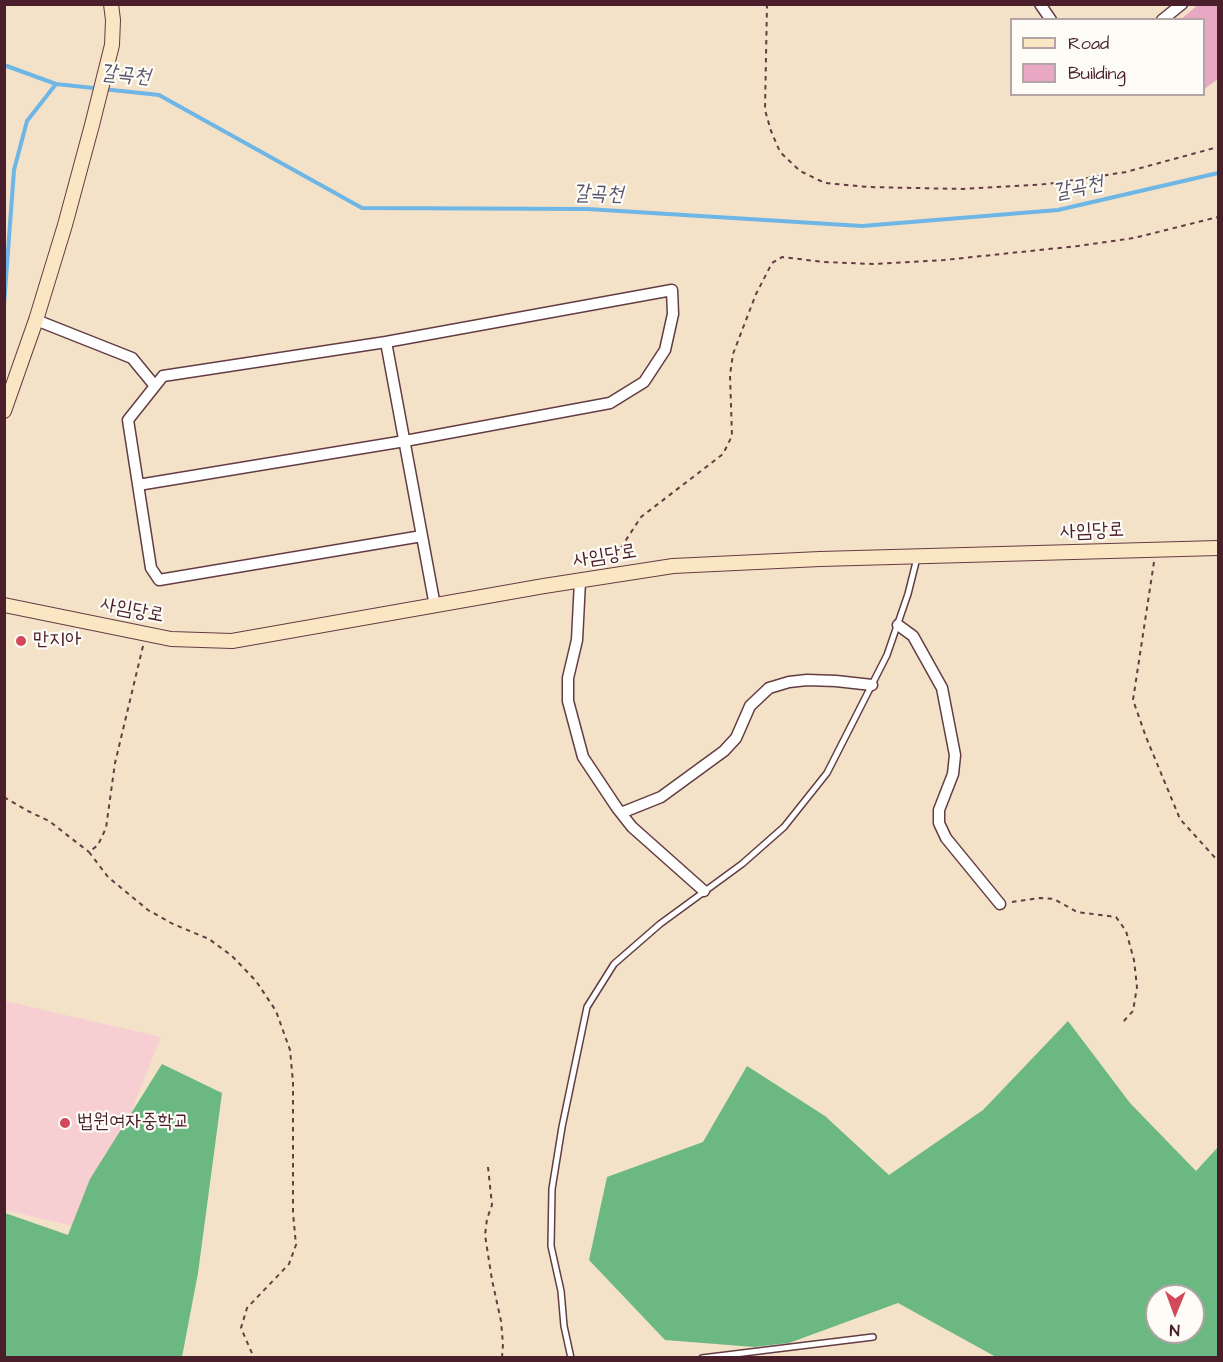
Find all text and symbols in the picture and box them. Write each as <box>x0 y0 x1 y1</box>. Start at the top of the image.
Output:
legend <box>1010 18 1205 96</box>
text: Road <box>1068 31 1109 56</box>
water label: 갈곡천 <box>98 61 152 91</box>
text: Building <box>1068 61 1126 86</box>
water label: 갈곡천 <box>1051 172 1105 206</box>
water label: 갈곡천 <box>572 182 624 208</box>
street label: 사임당로 <box>1059 519 1125 545</box>
street label: 사임당로 <box>571 540 639 574</box>
street label: 사임당로 <box>98 593 166 629</box>
place label: 만지아 <box>33 629 81 653</box>
marker: 만지아 <box>14 634 28 648</box>
place label: 법원여자중학교 <box>77 1111 190 1135</box>
marker: 법원여자중학교 <box>58 1116 72 1130</box>
north arrow <box>1145 1284 1205 1344</box>
text: N <box>1170 1319 1180 1341</box>

